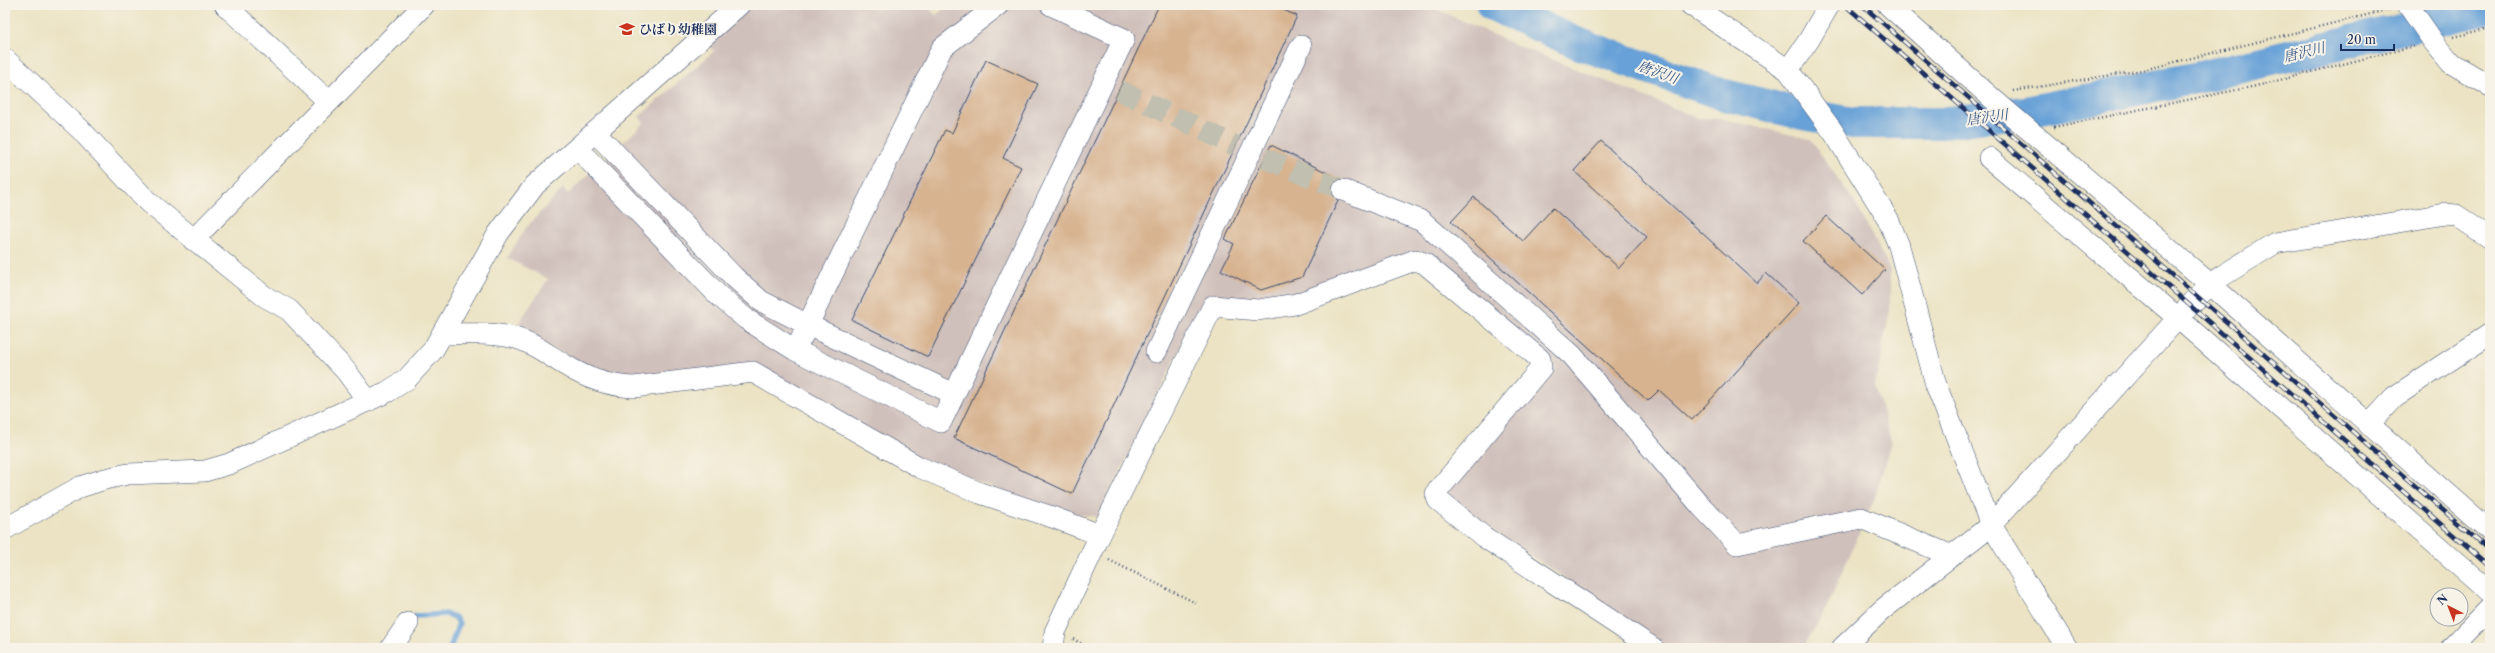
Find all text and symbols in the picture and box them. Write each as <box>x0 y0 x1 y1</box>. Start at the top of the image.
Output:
school or university icon: ひばり幼稚園 <box>618 20 636 38</box>
place label: ひばり幼稚園 <box>639 21 717 37</box>
scale bar <box>2341 26 2394 52</box>
text: 20 m <box>2347 32 2376 47</box>
water label: 唐沢川 <box>2281 38 2328 66</box>
water label: 唐沢川 <box>1635 56 1683 88</box>
water label: 唐沢川 <box>1965 105 2011 129</box>
north arrow <box>2429 587 2469 627</box>
text: N <box>2434 591 2451 608</box>

